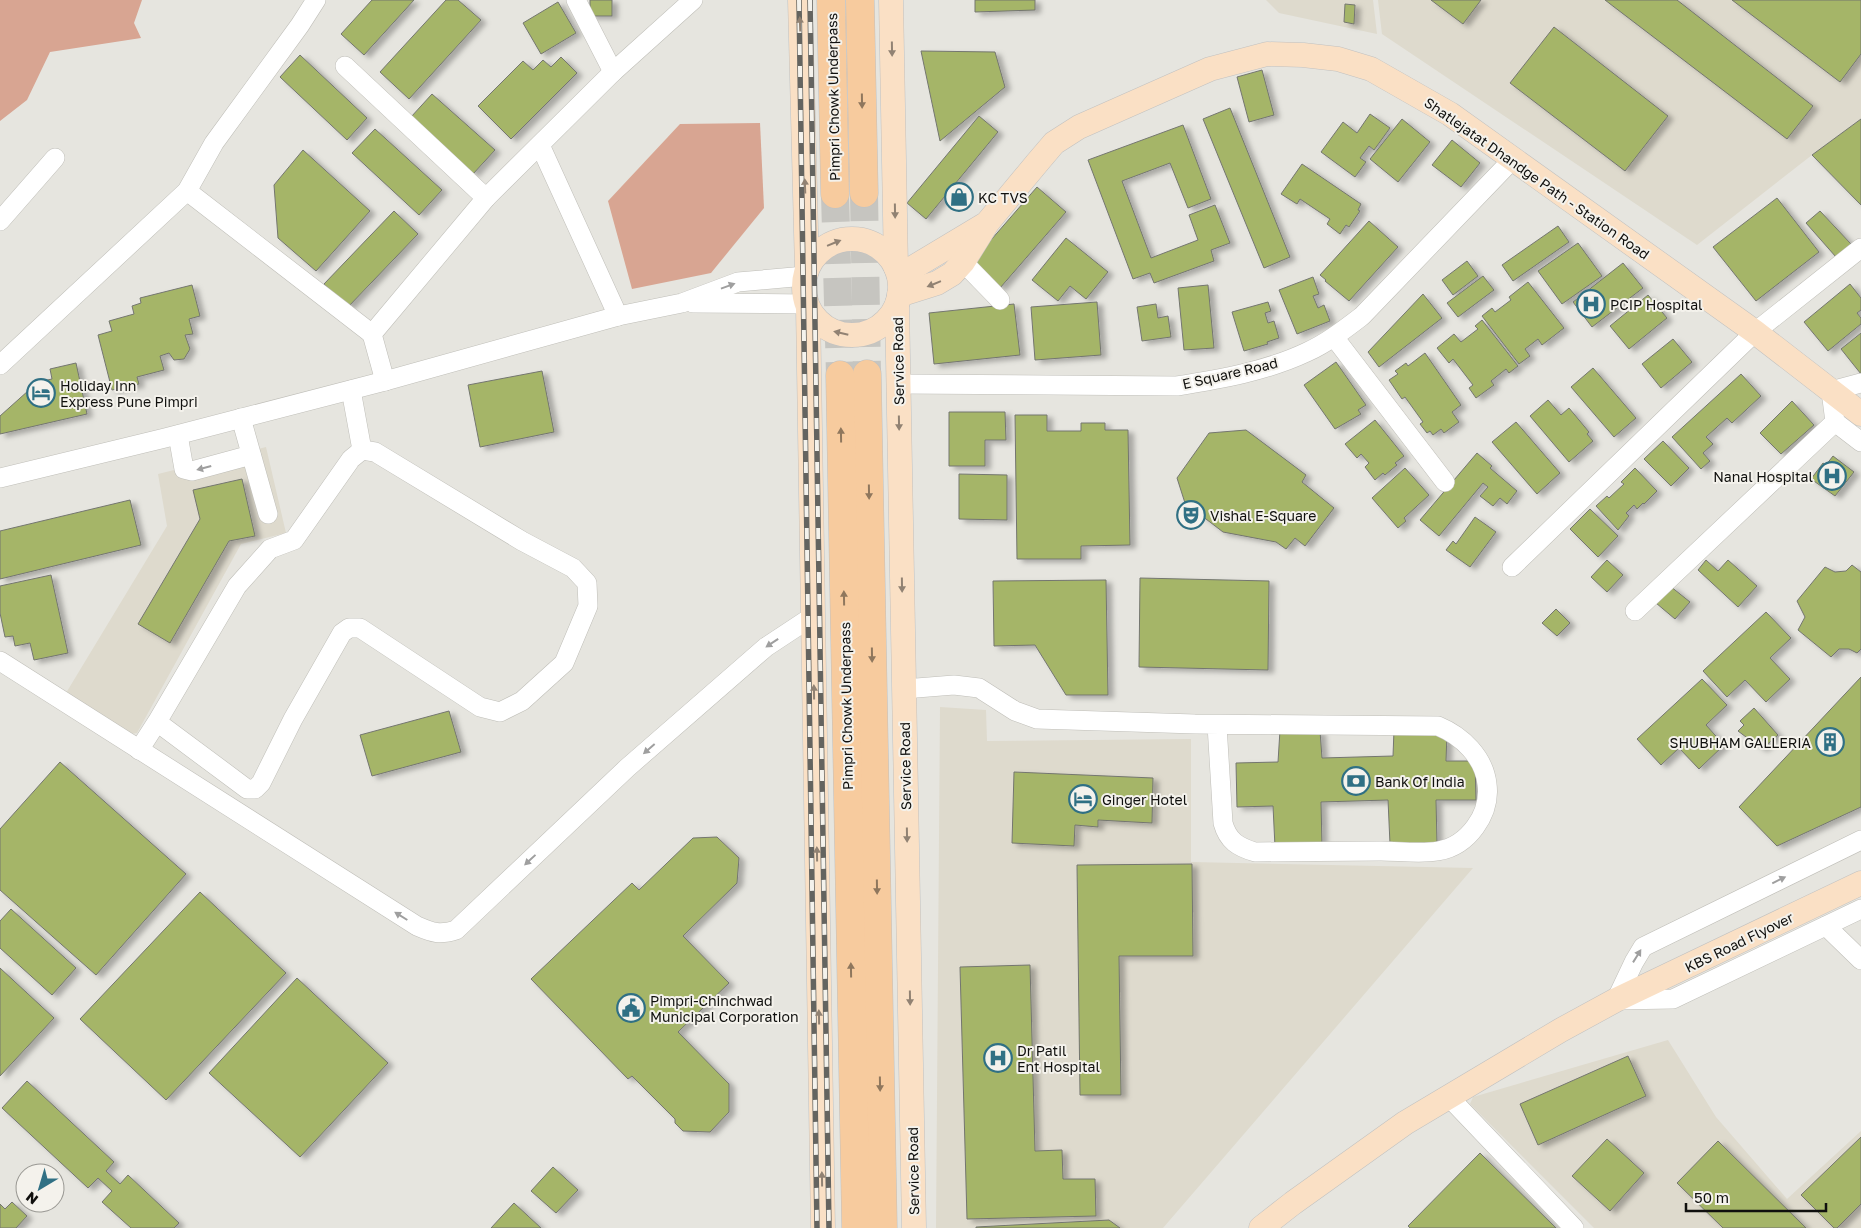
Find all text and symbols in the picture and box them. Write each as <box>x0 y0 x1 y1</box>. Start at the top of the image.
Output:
street label: Pimpri Chowk Underpass <box>823 13 843 181</box>
one-way arrow <box>796 16 804 32</box>
one-way arrow <box>888 41 896 57</box>
one-way arrow <box>858 93 866 109</box>
street label: Shatlejatat Dhandge Path - Station Road <box>1421 93 1653 263</box>
one-way arrow <box>800 178 808 194</box>
shop icon: KC TVS <box>944 182 974 212</box>
place label: KC TVS <box>978 189 1028 206</box>
one-way arrow <box>891 203 899 219</box>
one-way arrow <box>827 239 841 247</box>
one-way arrow <box>926 280 941 288</box>
one-way arrow <box>721 282 736 290</box>
hospital icon: PCIP Hospital <box>1576 289 1606 319</box>
place label: PCIP Hospital <box>1610 296 1703 313</box>
street label: Service Road <box>889 317 907 405</box>
one-way arrow <box>834 329 849 337</box>
street label: E Square Road <box>1181 354 1279 392</box>
place label: Holiday Inn Express Pune Pimpri <box>60 377 198 410</box>
hotel icon: Holiday Inn Express Pune Pimpri <box>26 378 56 408</box>
one-way arrow <box>895 415 903 431</box>
one-way arrow <box>837 427 845 443</box>
hospital icon: Nanal Hospital <box>1817 461 1847 491</box>
one-way arrow <box>197 464 212 472</box>
place label: Nanal Hospital <box>1713 468 1813 485</box>
one-way arrow <box>866 485 874 501</box>
theatre icon: Vishal E-Square <box>1176 500 1206 530</box>
place label: Vishal E-Square <box>1210 507 1316 524</box>
one-way arrow <box>898 578 906 594</box>
one-way arrow <box>840 589 848 605</box>
street label: Pimpri Chowk Underpass <box>836 622 856 790</box>
one-way arrow <box>766 638 779 648</box>
one-way arrow <box>869 647 877 663</box>
one-way arrow <box>810 684 818 700</box>
street label: Service Road <box>896 722 914 810</box>
building icon: SHUBHAM GALLERIA <box>1815 727 1845 757</box>
place label: SHUBHAM GALLERIA <box>1669 734 1812 751</box>
one-way arrow <box>644 743 656 755</box>
bank icon: Bank Of India <box>1341 766 1371 796</box>
place label: Bank Of India <box>1375 773 1465 790</box>
hotel icon: Ginger Hotel <box>1068 784 1098 814</box>
place label: Ginger Hotel <box>1102 791 1187 808</box>
one-way arrow <box>903 827 911 843</box>
one-way arrow <box>813 846 821 862</box>
one-way arrow <box>525 854 537 866</box>
one-way arrow <box>1772 876 1786 884</box>
one-way arrow <box>873 880 881 896</box>
street label: KBS Road Flyover <box>1682 908 1797 976</box>
one-way arrow <box>394 911 407 921</box>
one-way arrow <box>1633 950 1642 963</box>
one-way arrow <box>847 962 855 978</box>
one-way arrow <box>906 990 914 1006</box>
place label: Pimpri-Chinchwad Municipal Corporation <box>650 992 799 1025</box>
public building icon: Pimpri-Chinchwad Municipal Corporation <box>616 993 646 1023</box>
one-way arrow <box>815 1009 823 1025</box>
place label: Dr Patil Ent Hospital <box>1017 1042 1100 1075</box>
hospital icon: Dr Patil Ent Hospital <box>983 1043 1013 1073</box>
one-way arrow <box>877 1076 885 1092</box>
street label: Service Road <box>904 1127 922 1215</box>
north arrow <box>15 1163 65 1213</box>
one-way arrow <box>818 1171 826 1187</box>
scale bar <box>1686 1180 1826 1212</box>
text: 50 m <box>1694 1188 1729 1206</box>
text: N <box>22 1189 41 1209</box>

